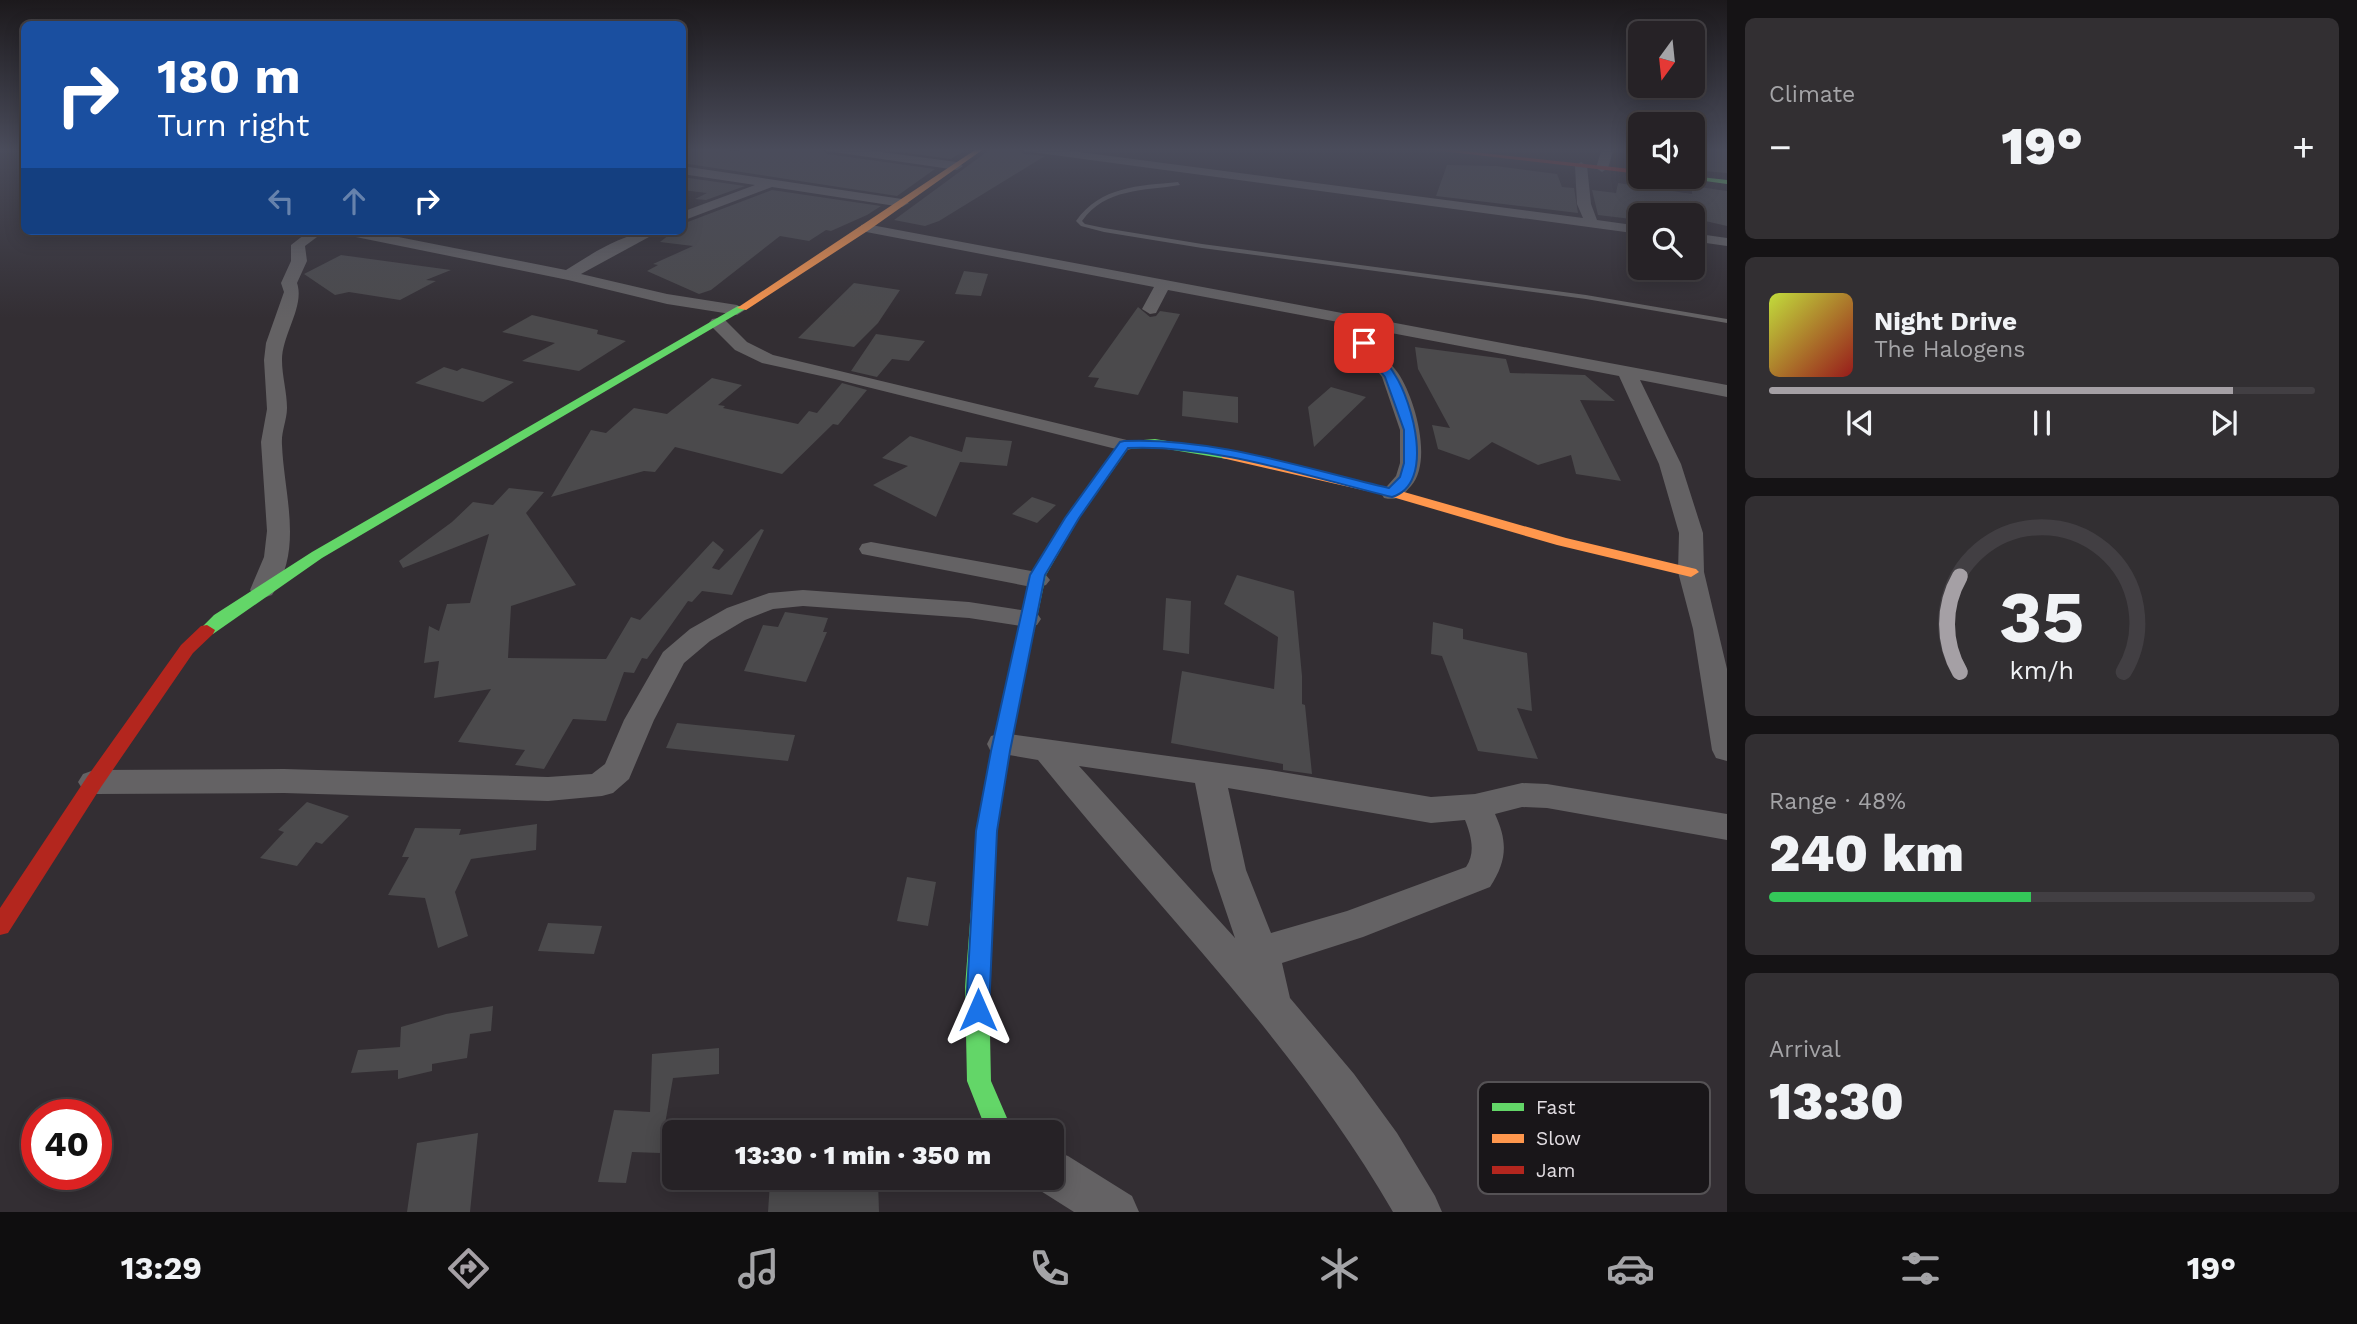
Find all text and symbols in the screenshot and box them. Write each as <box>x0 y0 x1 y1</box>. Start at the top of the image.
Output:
north arrow <box>1628 21 1704 98</box>
map controls <box>1628 21 1705 280</box>
text: 180 m <box>157 47 301 105</box>
icon: right <box>42 49 133 140</box>
text: Climate <box>1769 81 1855 108</box>
text: Turn right <box>157 106 309 144</box>
button: sound <box>1628 112 1705 189</box>
text: 19° <box>2001 116 2083 177</box>
text: − <box>1769 125 1792 169</box>
text: + <box>2292 125 2315 169</box>
icon: left <box>262 182 300 220</box>
icon: ahead <box>335 182 373 220</box>
icon: right <box>408 182 446 220</box>
button: search <box>1628 203 1705 280</box>
text: Night Drive <box>1874 306 2017 336</box>
pin <box>1334 313 1394 373</box>
icon: arrive <box>1345 324 1383 362</box>
text: The Halogens <box>1874 336 2025 363</box>
icon: previous <box>1841 404 1879 442</box>
icon: pause <box>2023 404 2061 442</box>
icon: next <box>2205 404 2243 442</box>
text: 35 <box>1999 574 2085 660</box>
text: km/h <box>2010 656 2074 685</box>
text: Range · 48% <box>1769 788 1906 815</box>
text: 240 km <box>1769 823 1964 884</box>
position arrow <box>941 973 1015 1047</box>
text: Arrival <box>1769 1036 1841 1063</box>
text: 13:30 <box>1769 1071 1904 1132</box>
legend <box>1478 1082 1710 1194</box>
text: Fast <box>1536 1096 1575 1119</box>
speed limit sign: 40 <box>21 1099 112 1190</box>
text: Slow <box>1536 1127 1581 1150</box>
text: 13:30 · 1 min · 350 m <box>735 1140 991 1170</box>
text: Jam <box>1536 1159 1575 1182</box>
icon: directions <box>444 1244 493 1293</box>
icon: music <box>734 1244 783 1293</box>
icon: phone <box>1025 1244 1074 1293</box>
icon: climate <box>1315 1244 1364 1293</box>
icon: car <box>1606 1244 1655 1293</box>
icon: filters <box>1896 1244 1945 1293</box>
text: 13:29 <box>121 1249 202 1287</box>
text: 19° <box>2187 1249 2236 1287</box>

